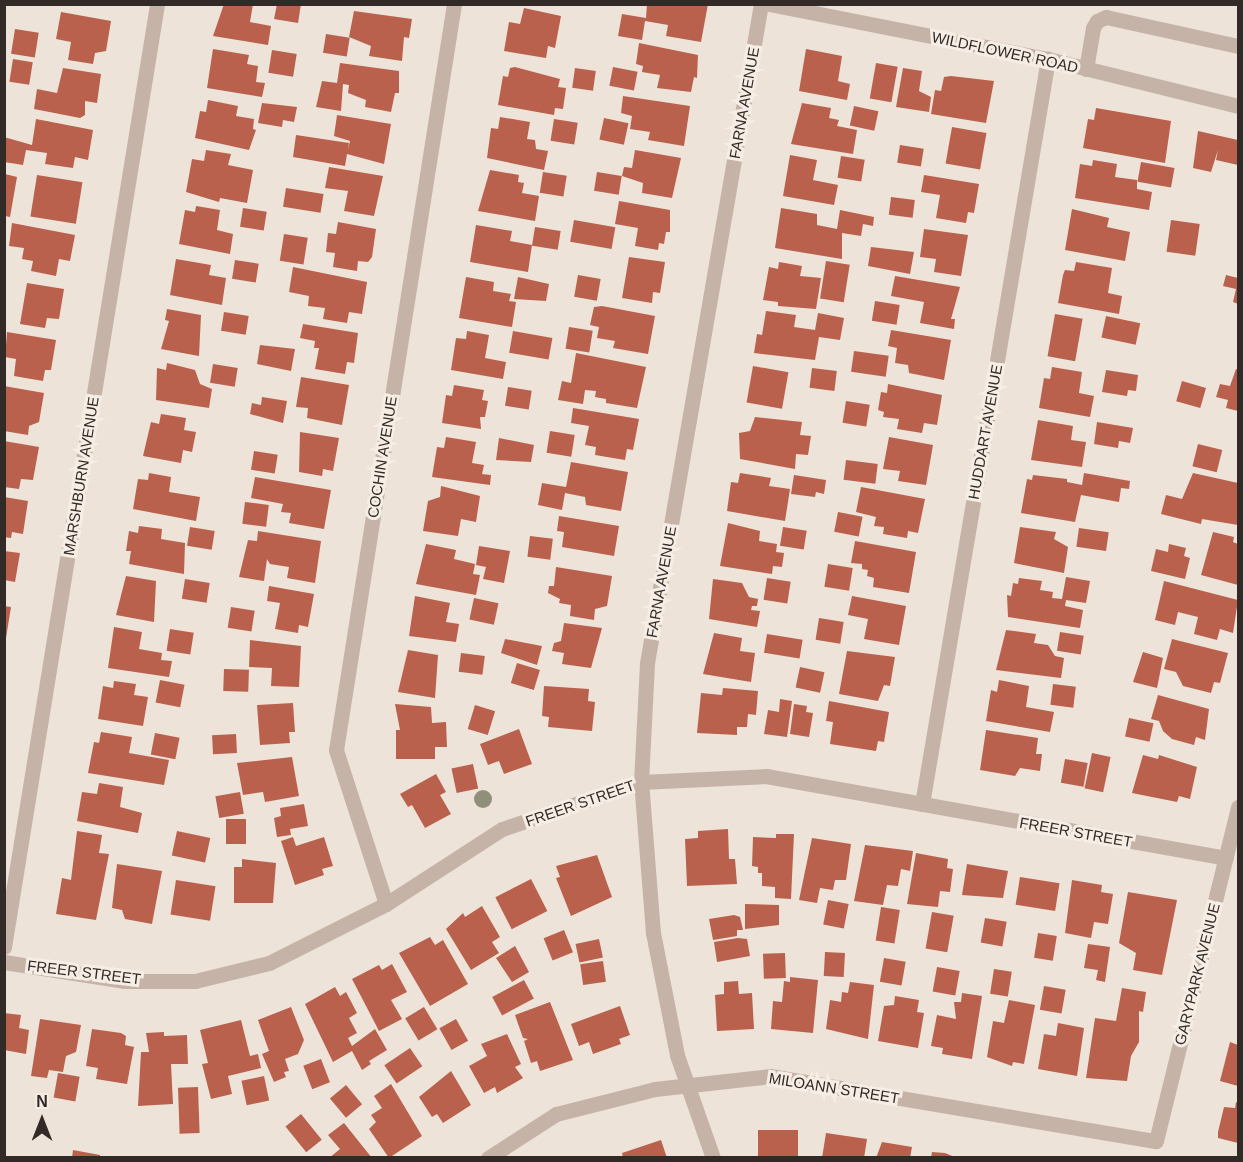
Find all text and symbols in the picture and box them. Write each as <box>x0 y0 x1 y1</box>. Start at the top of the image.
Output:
street label: WILDFLOWER ROAD <box>930 28 1080 76</box>
street label: FARNA AVENUE <box>725 45 763 161</box>
street label: HUDDART AVENUE <box>964 363 1006 501</box>
street label: COCHIN AVENUE <box>363 394 401 520</box>
street label: MARSHBURN AVENUE <box>59 395 103 557</box>
street label: FARNA AVENUE <box>642 524 680 640</box>
street label: FREER STREET <box>523 776 637 830</box>
street label: FREER STREET <box>1018 813 1134 851</box>
street label: GARYPARK AVENUE <box>1171 901 1223 1047</box>
street label: FREER STREET <box>26 956 142 988</box>
street label: MILOANN STREET <box>768 1069 900 1107</box>
north arrow <box>12 1090 72 1150</box>
text: N <box>36 1093 48 1110</box>

